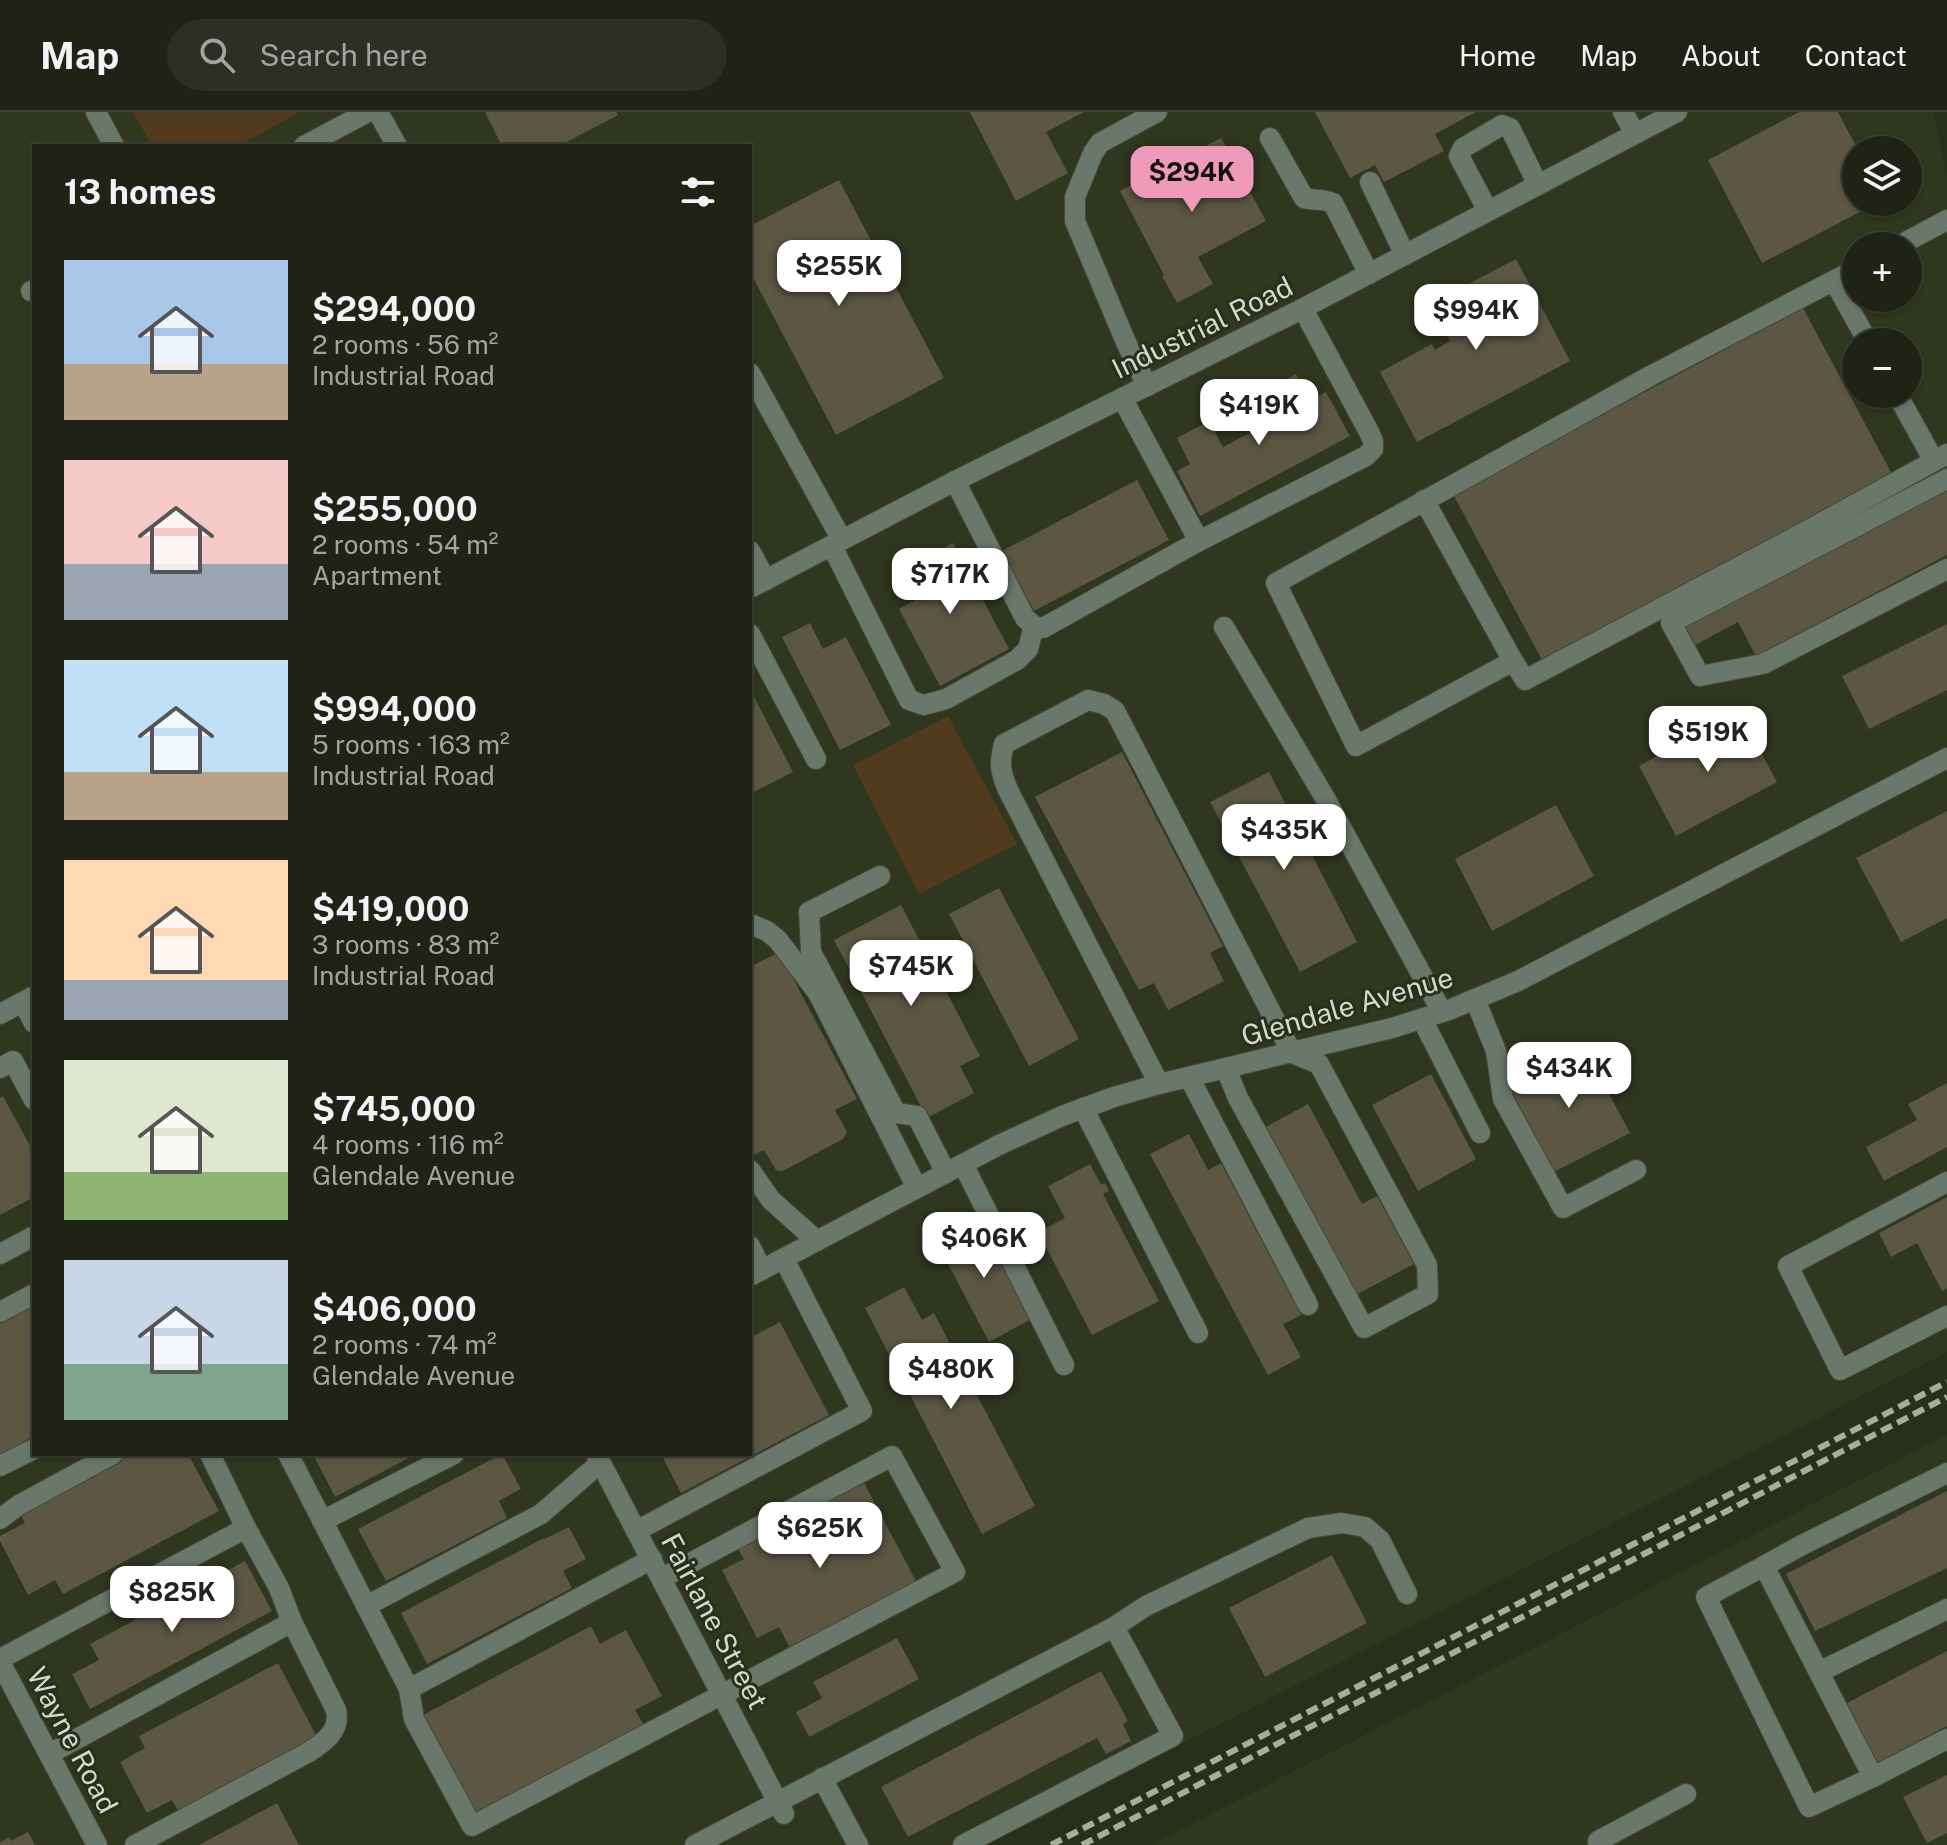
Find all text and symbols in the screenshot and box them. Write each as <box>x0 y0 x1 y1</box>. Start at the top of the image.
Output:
search box <box>167 19 727 91</box>
text: Map <box>40 33 119 78</box>
icon: search <box>195 33 239 77</box>
text: Search here <box>259 37 428 73</box>
text: Home <box>1459 39 1536 72</box>
text: Map <box>1580 39 1637 72</box>
text: About <box>1681 39 1761 72</box>
text: Contact <box>1805 39 1907 72</box>
map controls <box>1842 136 1922 408</box>
button: layers <box>1842 136 1922 216</box>
pin: $294K <box>1136 146 1248 214</box>
text: $294K <box>1149 156 1235 187</box>
icon: filters <box>676 170 720 214</box>
text: 13 homes <box>64 172 216 212</box>
button: + <box>1842 232 1922 312</box>
pin: $255K <box>783 240 895 308</box>
text: $255K <box>795 250 883 281</box>
street label: Industrial Road <box>1106 269 1298 385</box>
pin: $994K <box>1420 284 1532 352</box>
text: $294,000 <box>312 289 476 329</box>
icon: home <box>128 292 224 388</box>
text: $994K <box>1432 294 1520 325</box>
button: − <box>1842 328 1922 408</box>
text: 2 rooms · 56 m² <box>312 329 498 360</box>
text: Industrial Road <box>312 360 495 391</box>
pin: $419K <box>1203 379 1315 447</box>
text: $419K <box>1218 389 1300 420</box>
text: $255,000 <box>312 489 478 529</box>
icon: home <box>128 492 224 588</box>
text: 2 rooms · 54 m² <box>312 529 498 560</box>
pin: $717K <box>894 548 1006 616</box>
text: $717K <box>910 558 990 589</box>
text: Apartment <box>312 560 442 591</box>
text: $994,000 <box>312 689 477 729</box>
icon: home <box>128 692 224 788</box>
pin: $519K <box>1652 706 1764 774</box>
text: $519K <box>1667 716 1749 747</box>
text: 5 rooms · 163 m² <box>312 729 510 760</box>
text: Industrial Road <box>312 760 495 791</box>
pin: $435K <box>1228 804 1340 872</box>
text: $435K <box>1240 814 1328 845</box>
text: $419,000 <box>312 889 469 929</box>
icon: home <box>128 892 224 988</box>
text: 3 rooms · 83 m² <box>312 929 499 960</box>
pin: $745K <box>855 940 967 1008</box>
text: $745K <box>868 950 954 981</box>
text: Industrial Road <box>312 960 495 991</box>
street label: Glendale Avenue <box>1237 960 1457 1052</box>
pin: $434K <box>1513 1042 1625 1110</box>
text: $434K <box>1525 1052 1613 1083</box>
text: $745,000 <box>312 1089 476 1129</box>
icon: home <box>128 1092 224 1188</box>
text: 4 rooms · 116 m² <box>312 1129 504 1160</box>
text: Glendale Avenue <box>312 1160 515 1191</box>
pin: $406K <box>928 1212 1040 1280</box>
text: $406K <box>940 1222 1028 1253</box>
text: $406,000 <box>312 1289 477 1329</box>
icon: home <box>128 1292 224 1388</box>
text: 2 rooms · 74 m² <box>312 1329 497 1360</box>
pin: $480K <box>895 1343 1007 1411</box>
text: $480K <box>907 1353 995 1384</box>
text: Glendale Avenue <box>312 1360 515 1391</box>
pin: $625K <box>764 1502 876 1570</box>
text: $625K <box>776 1512 864 1543</box>
street label: Fairlane Street <box>655 1528 775 1714</box>
pin: $825K <box>116 1566 228 1634</box>
text: $825K <box>128 1576 216 1607</box>
street label: Wayne Road <box>21 1661 125 1819</box>

